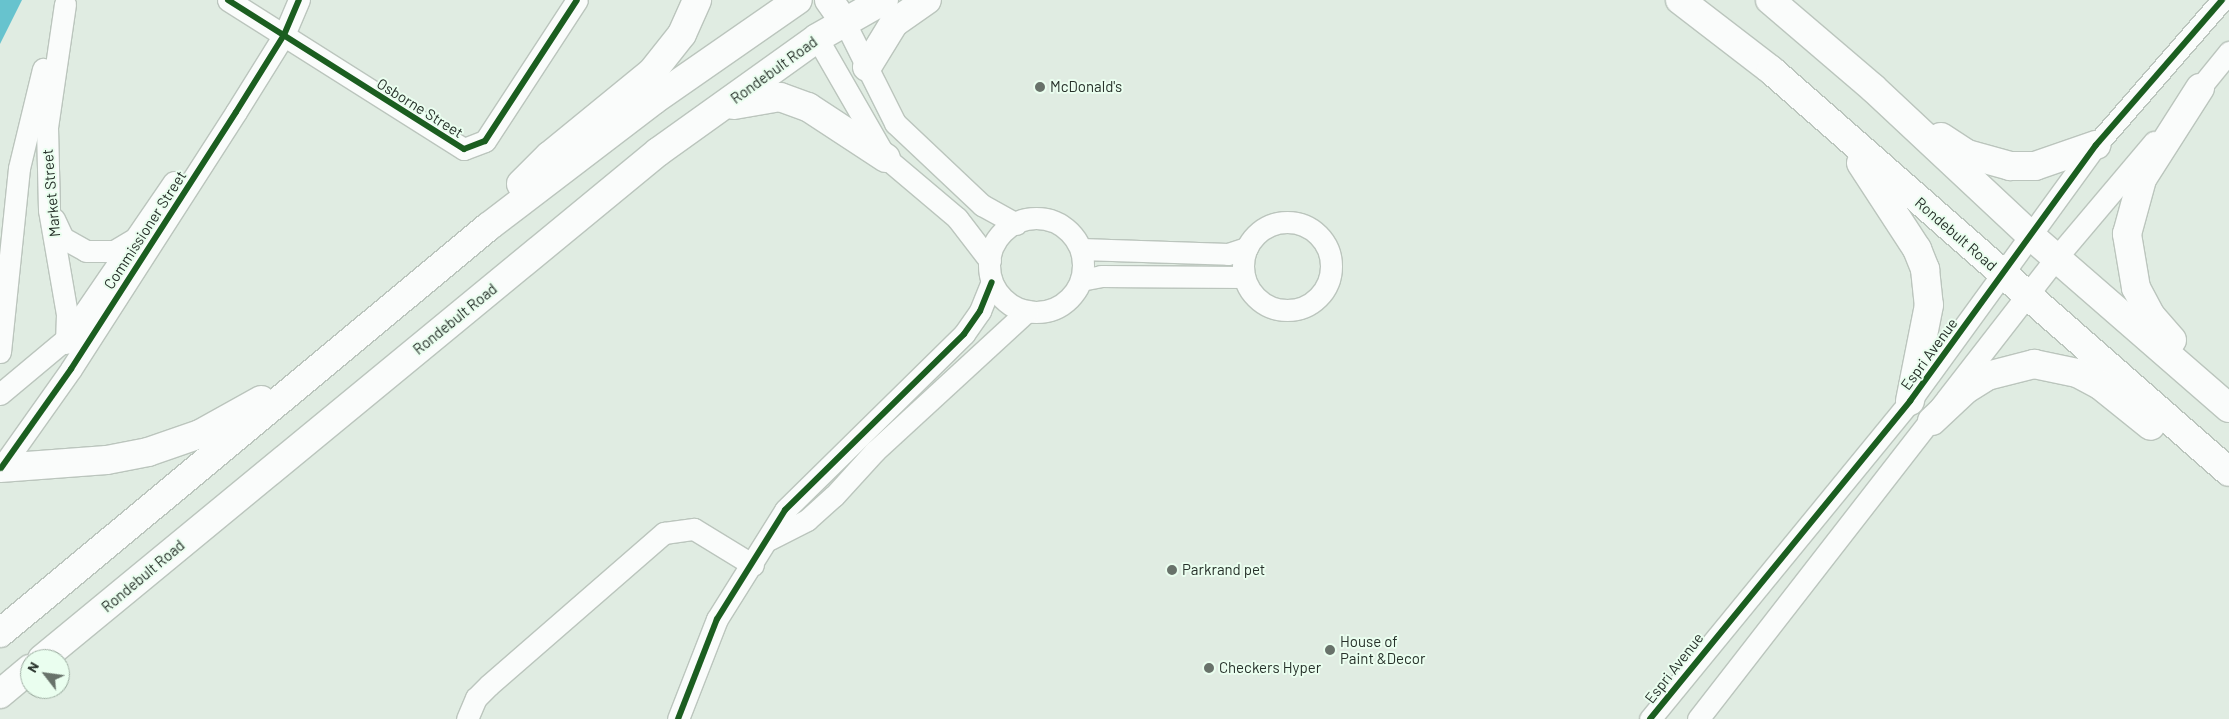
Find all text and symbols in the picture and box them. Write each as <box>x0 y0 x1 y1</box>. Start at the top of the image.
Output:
street label: Rondebult Road <box>727 33 821 107</box>
street label: Osborne Street <box>374 74 466 142</box>
place label: McDonald's <box>1050 78 1122 96</box>
marker: McDonald's <box>1034 81 1046 93</box>
street label: Market Street <box>38 148 64 238</box>
street label: Commissioner Street <box>100 167 190 293</box>
street label: Rondebult Road <box>1911 193 2001 275</box>
street label: Rondebult Road <box>409 280 501 358</box>
street label: Espri Avenue <box>1897 315 1961 393</box>
street label: Rondebult Road <box>98 536 188 616</box>
place label: Parkrand pet <box>1182 561 1265 579</box>
marker: Parkrand pet <box>1166 564 1178 576</box>
street label: Espri Avenue <box>1641 629 1707 707</box>
place label: House of Paint &Decor <box>1340 632 1425 667</box>
marker: House of Paint &Decor <box>1324 644 1336 656</box>
north arrow <box>20 649 70 699</box>
text: N <box>23 658 42 675</box>
place label: Checkers Hyper <box>1219 659 1321 677</box>
marker: Checkers Hyper <box>1203 662 1215 674</box>

